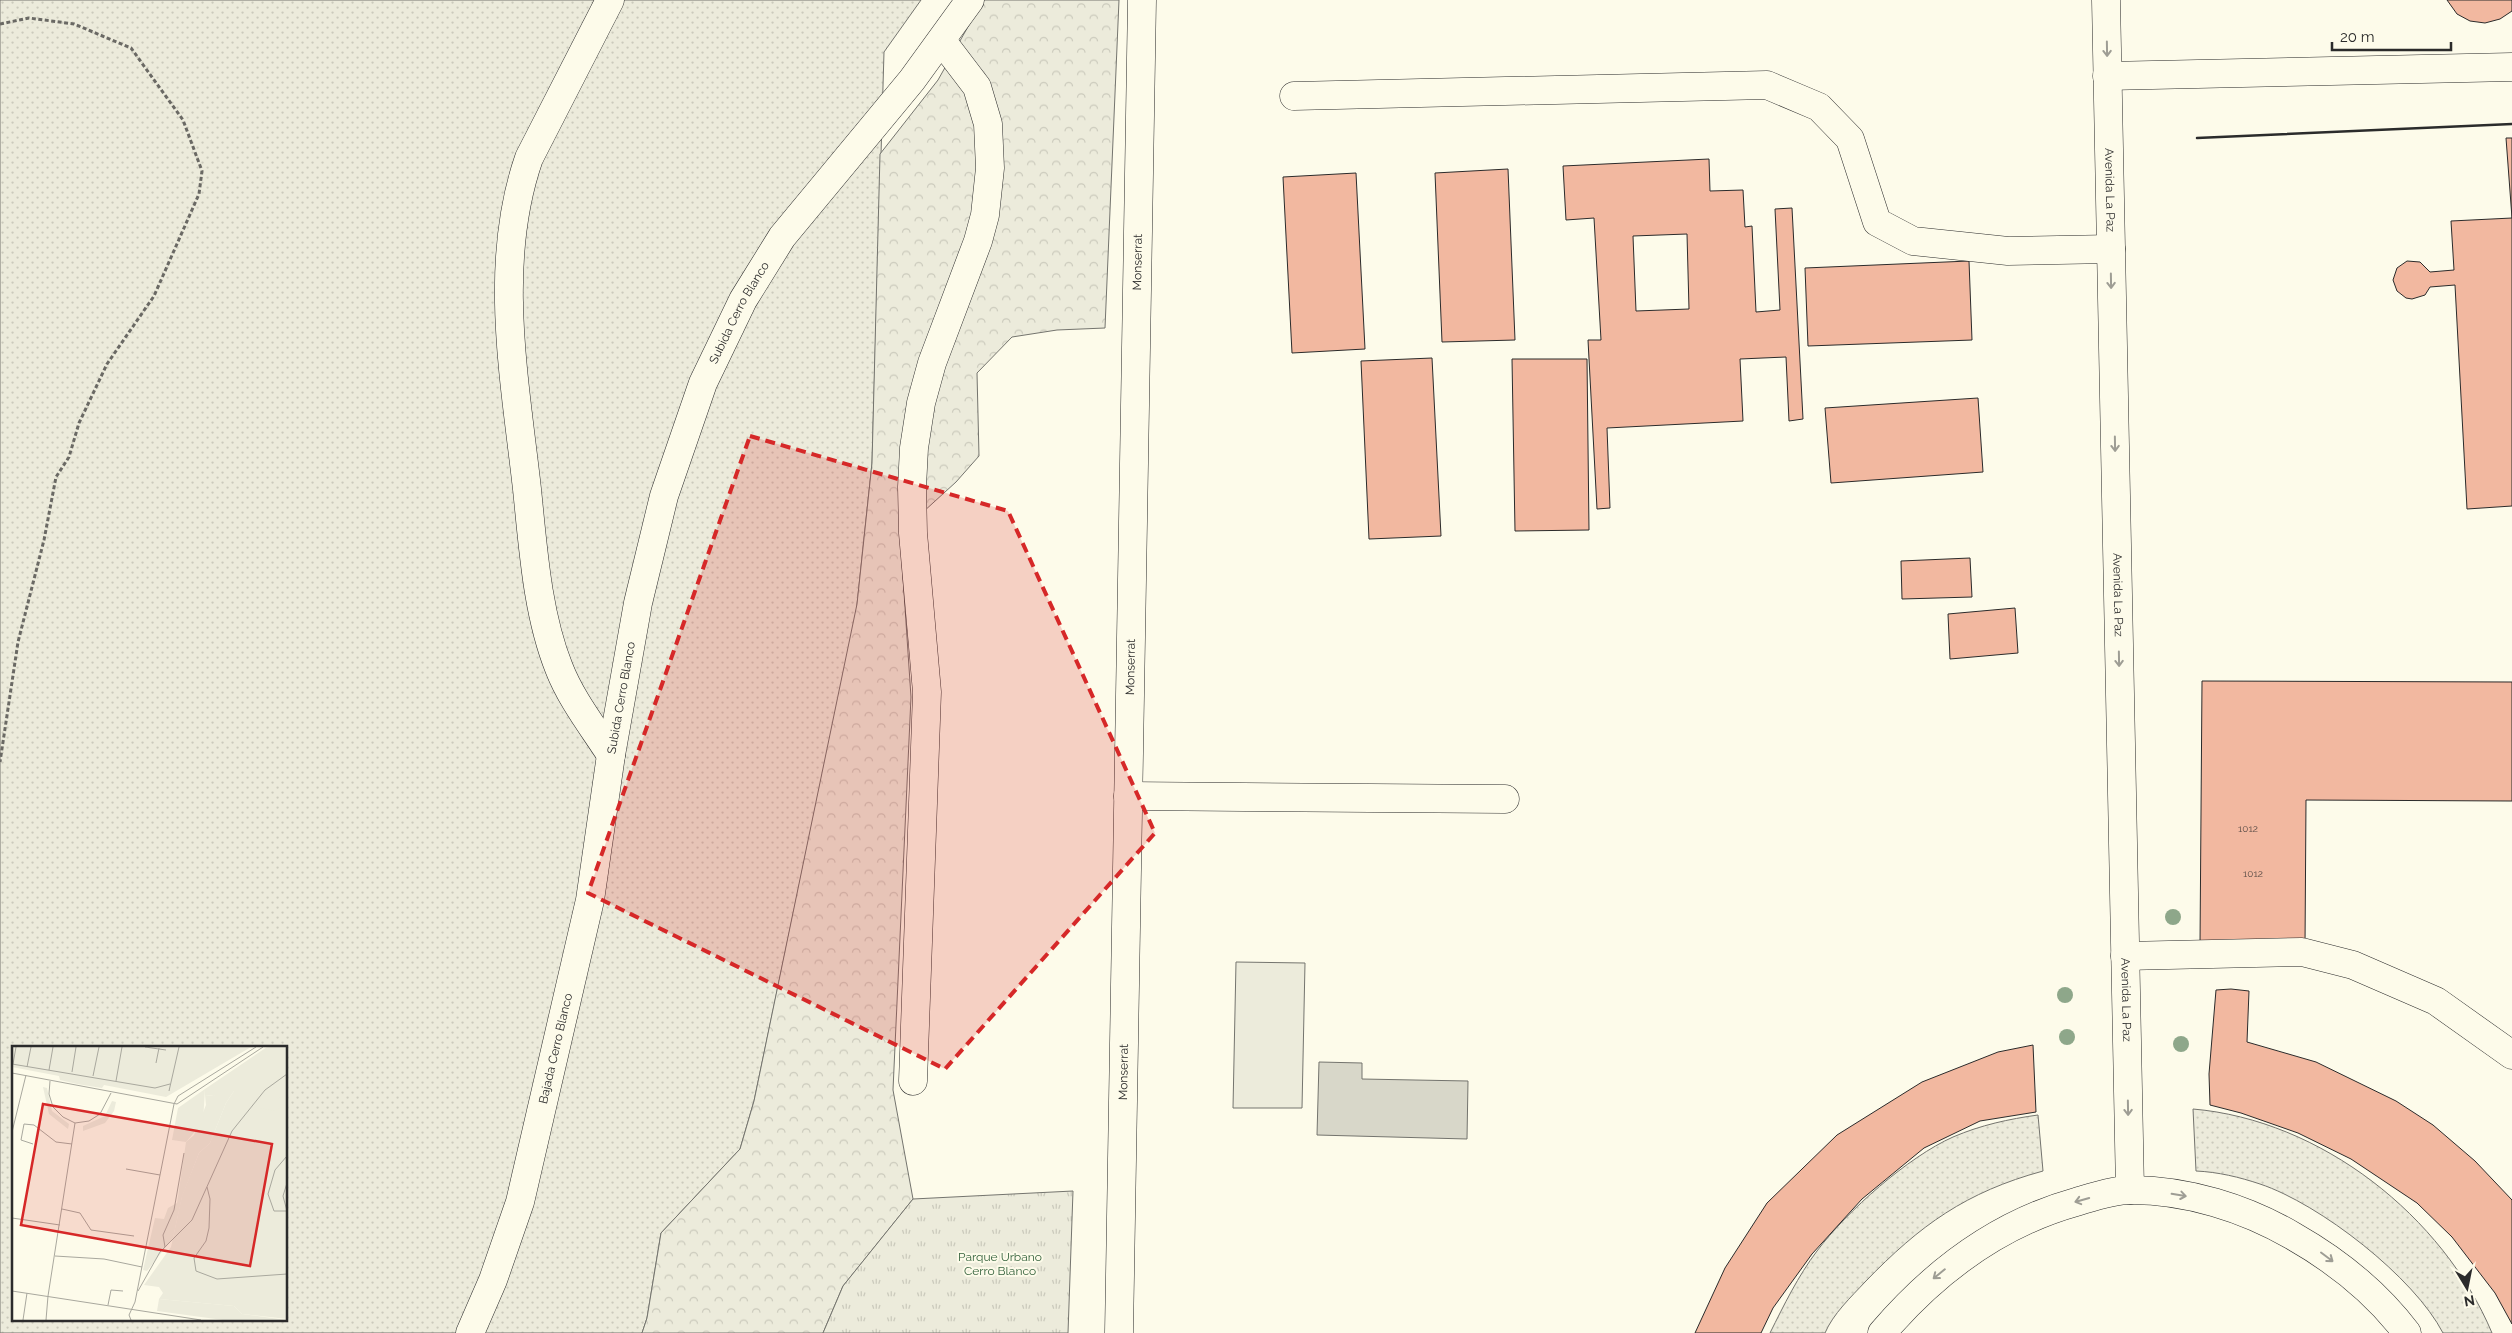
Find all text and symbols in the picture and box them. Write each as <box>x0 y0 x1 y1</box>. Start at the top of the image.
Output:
scale bar <box>2332 20 2451 52</box>
text: 20 m <box>2340 28 2375 46</box>
one-way arrow <box>2102 40 2112 56</box>
street label: Avenida La Paz <box>2102 148 2118 232</box>
street label: Monserrat <box>1130 234 1145 290</box>
street label: Subida Cerro Blanco <box>706 259 772 366</box>
one-way arrow <box>2107 273 2116 289</box>
one-way arrow <box>2110 435 2120 451</box>
street label: Avenida La Paz <box>2110 553 2126 637</box>
street label: Monserrat <box>1123 639 1138 695</box>
street label: Subida Cerro Blanco <box>604 641 638 755</box>
one-way arrow <box>2114 650 2124 666</box>
house number: 1012 <box>2238 823 2258 834</box>
house number: 1012 <box>2243 868 2263 879</box>
street label: Avenida La Paz <box>2118 958 2134 1042</box>
street label: Bajada Cerro Blanco <box>536 992 575 1105</box>
street label: Monserrat <box>1116 1044 1131 1100</box>
inset map <box>12 1046 288 1320</box>
one-way arrow <box>2124 1100 2133 1116</box>
one-way arrow <box>2170 1190 2186 1200</box>
one-way arrow <box>2075 1195 2091 1205</box>
park label: Parque Urbano Cerro Blanco <box>958 1250 1042 1278</box>
one-way arrow <box>2320 1251 2333 1262</box>
north arrow <box>2442 1263 2492 1313</box>
one-way arrow <box>1933 1268 1946 1279</box>
text: N <box>2463 1292 2476 1310</box>

